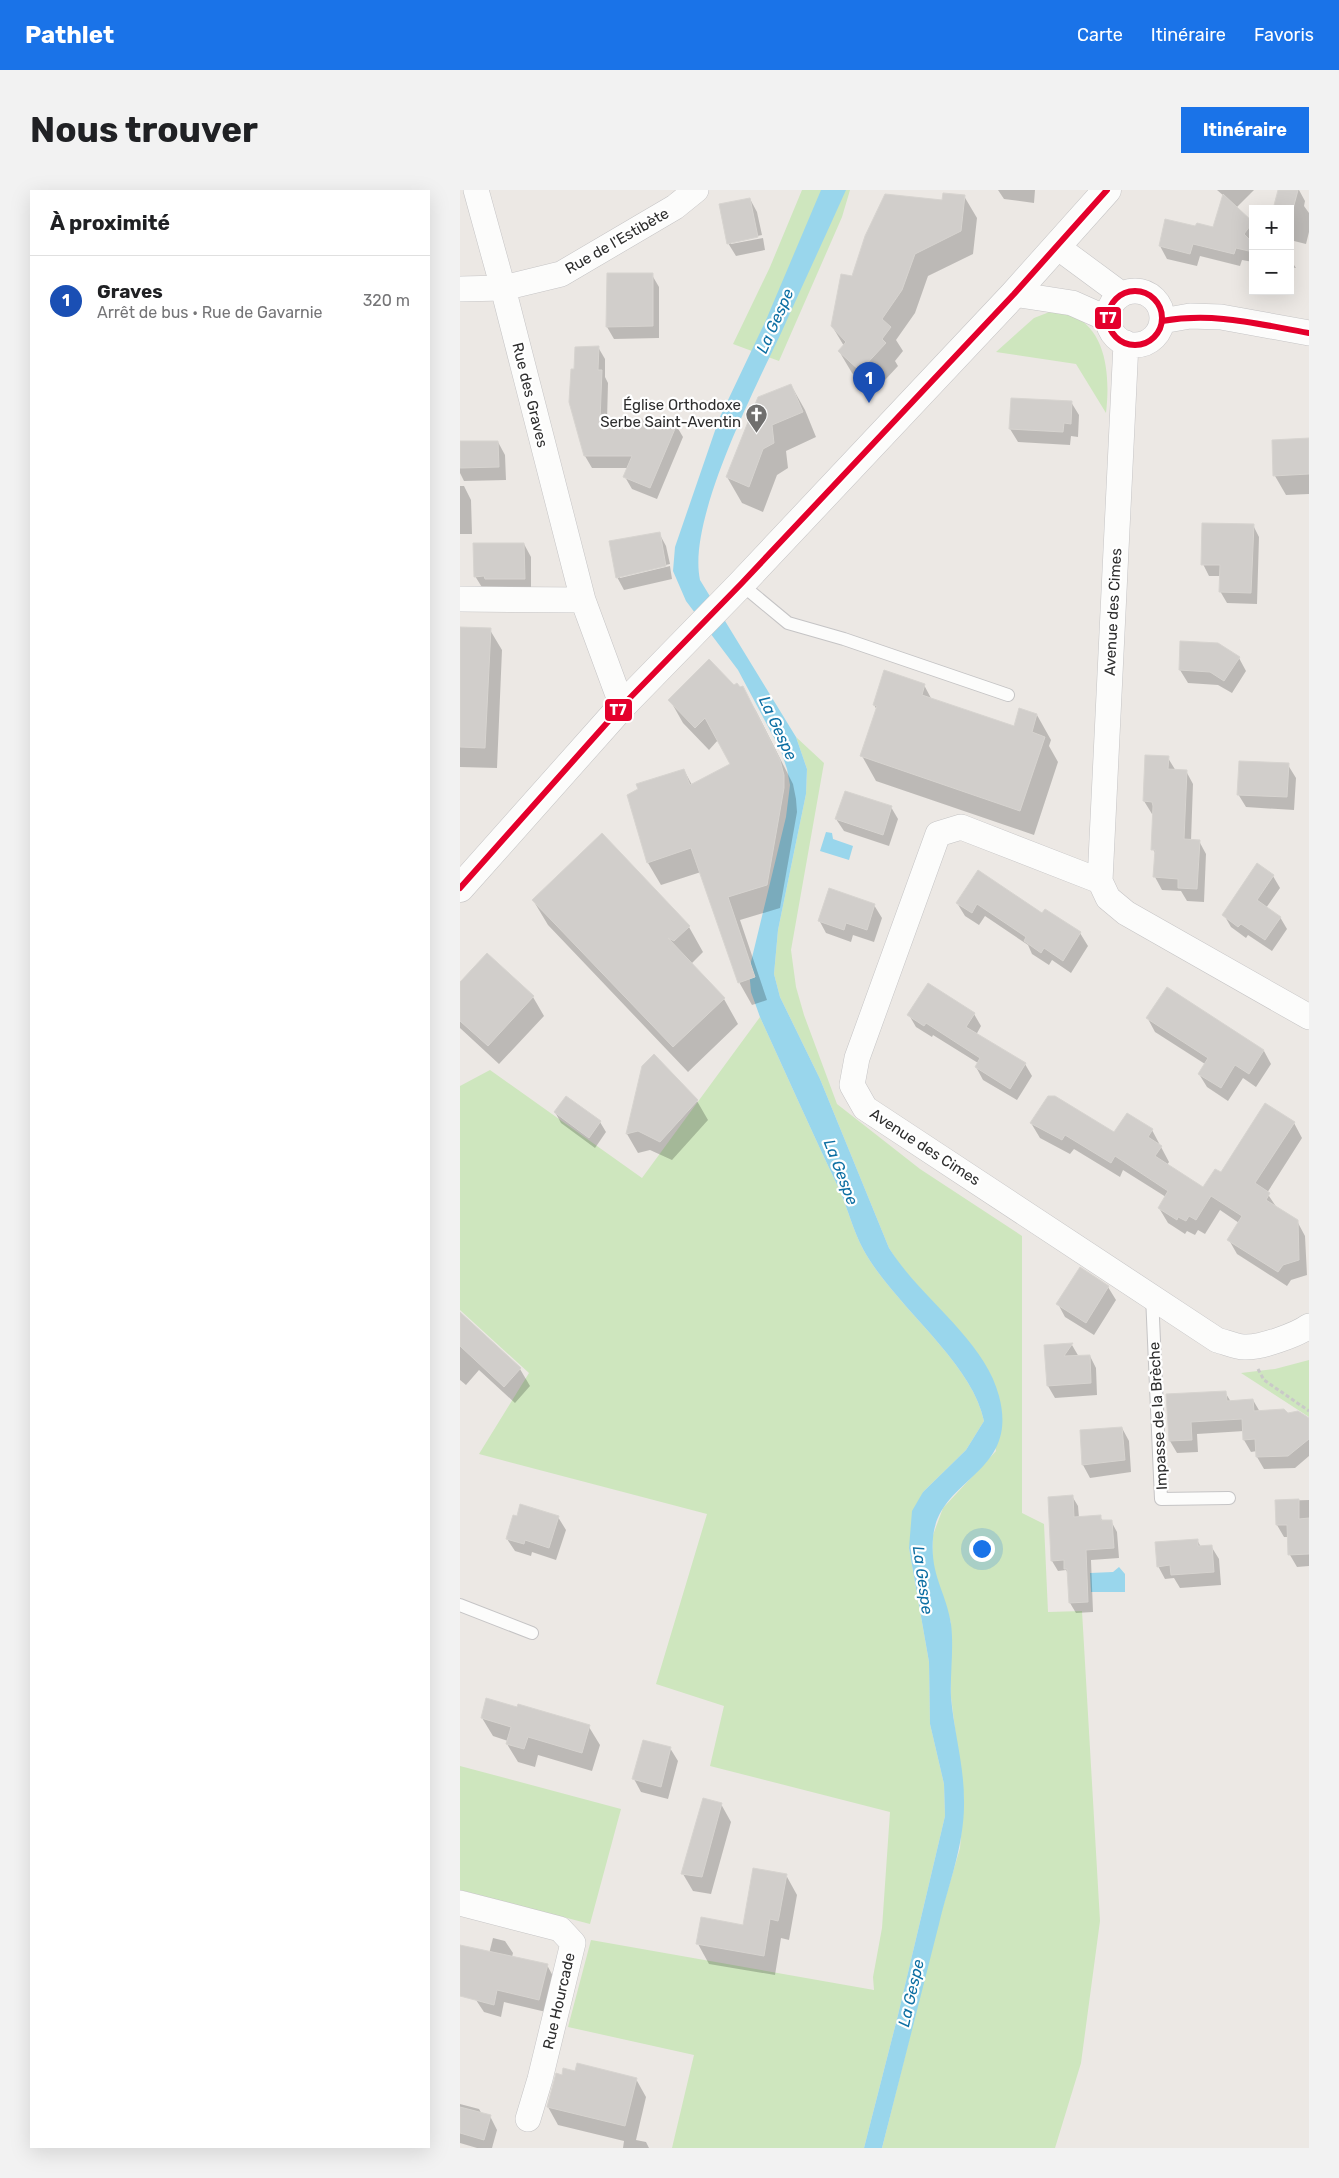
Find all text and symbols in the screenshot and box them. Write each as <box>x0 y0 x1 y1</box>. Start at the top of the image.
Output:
text: Pathlet <box>25 21 114 49</box>
text: Carte <box>1077 24 1123 46</box>
text: Itinéraire <box>1151 24 1226 46</box>
text: Favoris <box>1254 24 1314 46</box>
button: Itinéraire <box>1181 107 1309 153</box>
text: Nous trouver <box>30 109 258 151</box>
street label: Rue de l'Estibète <box>562 204 672 278</box>
map controls <box>1249 205 1294 295</box>
button: + <box>1249 205 1294 250</box>
text: À proximité <box>50 210 170 235</box>
button: − <box>1249 250 1294 295</box>
text: Graves <box>97 280 163 303</box>
water label: La Gespe <box>752 286 798 356</box>
text: 1 <box>62 291 70 310</box>
text: 320 m <box>363 291 410 310</box>
text: Arrêt de bus · Rue de Gavarnie <box>97 303 323 322</box>
line badge: T7 <box>1094 306 1122 330</box>
text: T7 <box>1100 310 1116 327</box>
street label: Rue des Graves <box>508 341 552 450</box>
pin: 1 <box>853 362 885 403</box>
place label: Église Orthodoxe Serbe Saint-Aventin <box>600 396 741 431</box>
church icon: Église Orthodoxe Serbe Saint-Aventin <box>745 402 769 433</box>
street label: Avenue des Cimes <box>1101 547 1125 676</box>
water label: La Gespe <box>755 693 801 763</box>
line badge: T7 <box>604 698 633 722</box>
text: T7 <box>610 702 626 719</box>
street label: Avenue des Cimes <box>866 1105 984 1190</box>
water label: La Gespe <box>820 1137 862 1208</box>
street label: Impasse de la Brèche <box>1145 1341 1171 1491</box>
your location <box>969 1536 995 1562</box>
water label: La Gespe <box>909 1545 937 1615</box>
street label: Rue Hourcade <box>539 1951 579 2051</box>
water label: La Gespe <box>894 1957 928 2029</box>

